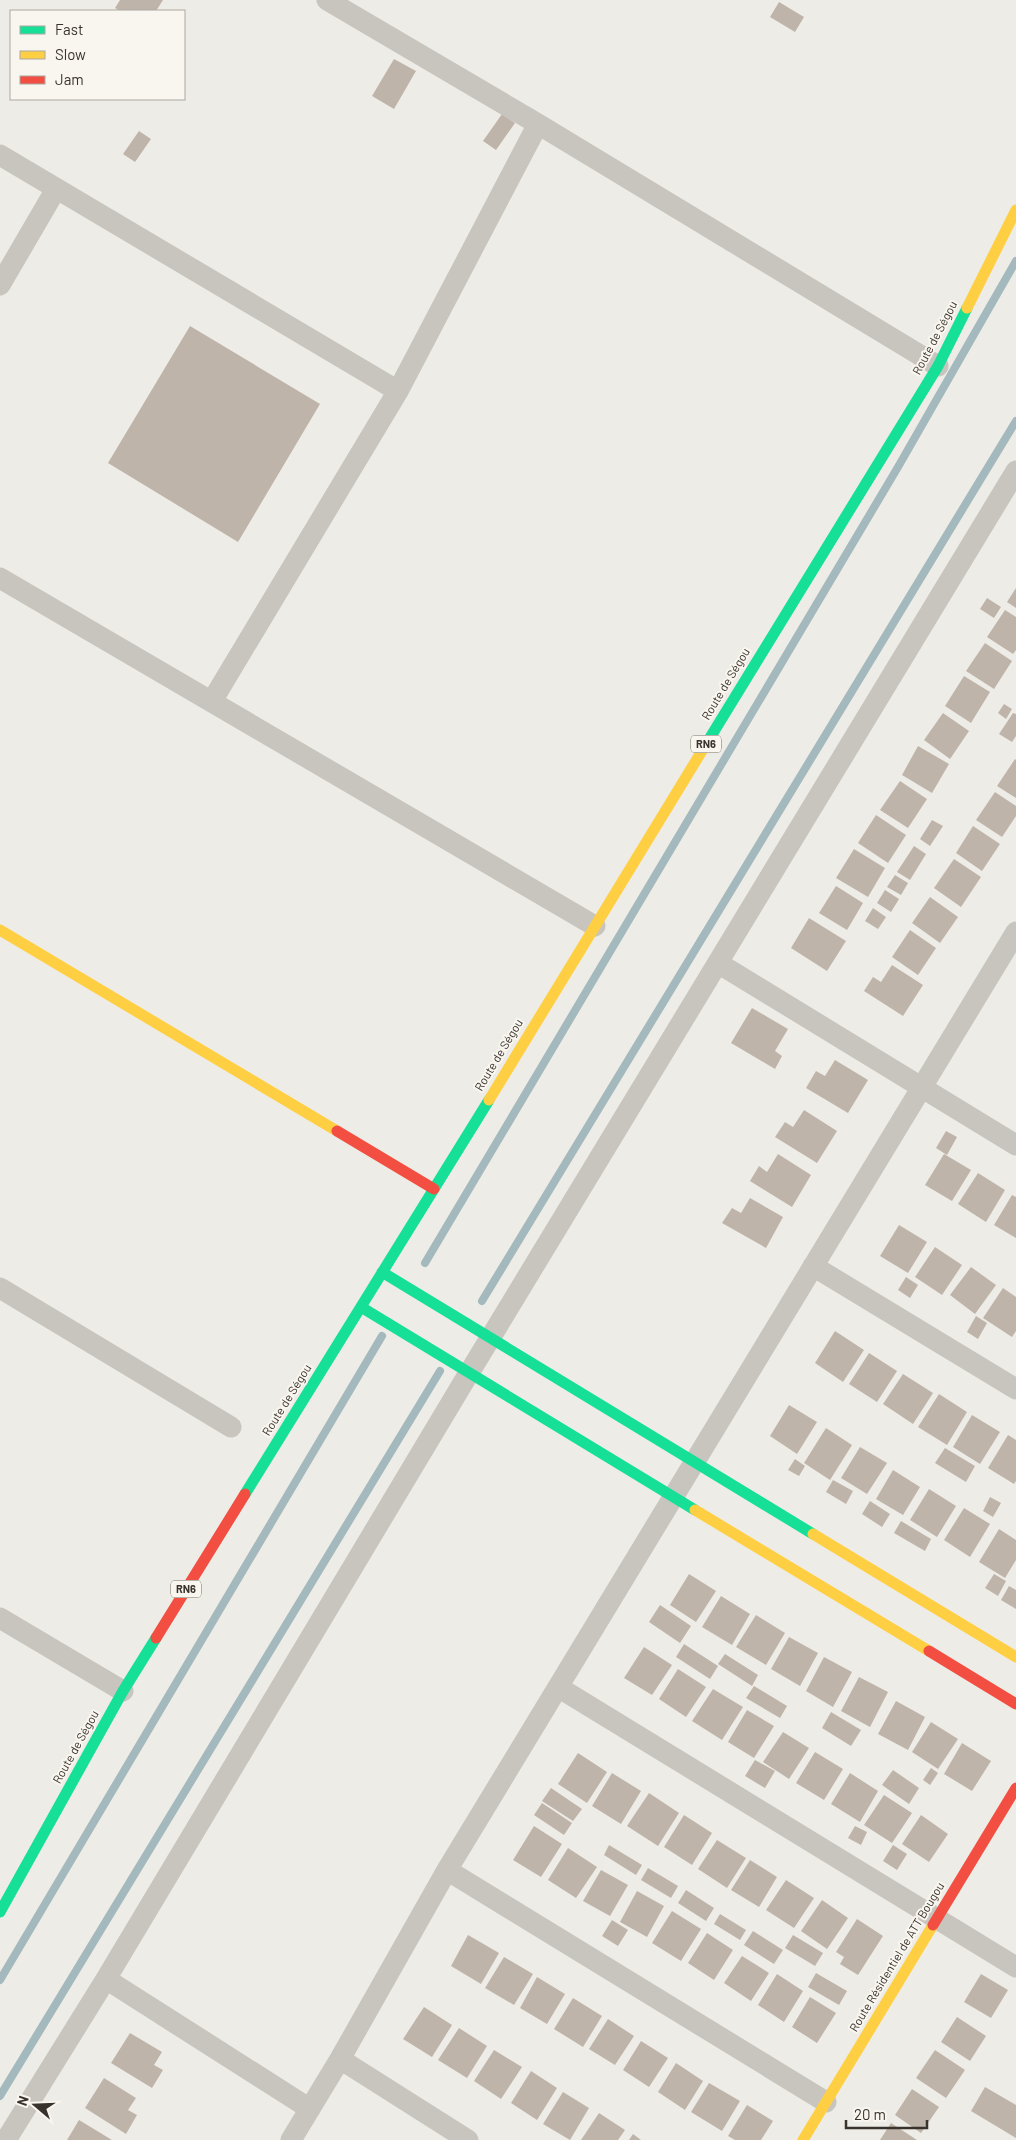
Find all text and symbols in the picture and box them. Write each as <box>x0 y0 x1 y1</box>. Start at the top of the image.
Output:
legend <box>10 10 185 100</box>
text: Fast <box>55 20 83 38</box>
text: Slow <box>55 45 86 63</box>
text: Jam <box>55 70 84 88</box>
street label: Route de Ségou <box>909 298 959 377</box>
street label: Route de Ségou <box>698 645 752 722</box>
road number: RN6 <box>691 736 721 752</box>
street label: Route de Ségou <box>471 1016 525 1093</box>
street label: Route de Ségou <box>259 1361 314 1438</box>
road number: RN6 <box>171 1580 201 1598</box>
street label: Route de Ségou <box>49 1708 101 1786</box>
street label: Route Résidentiel de ATT Bougou <box>846 1879 946 2034</box>
north arrow <box>10 2080 60 2130</box>
text: N <box>13 2093 32 2108</box>
scale bar <box>846 2098 927 2130</box>
text: 20 m <box>854 2105 886 2123</box>

